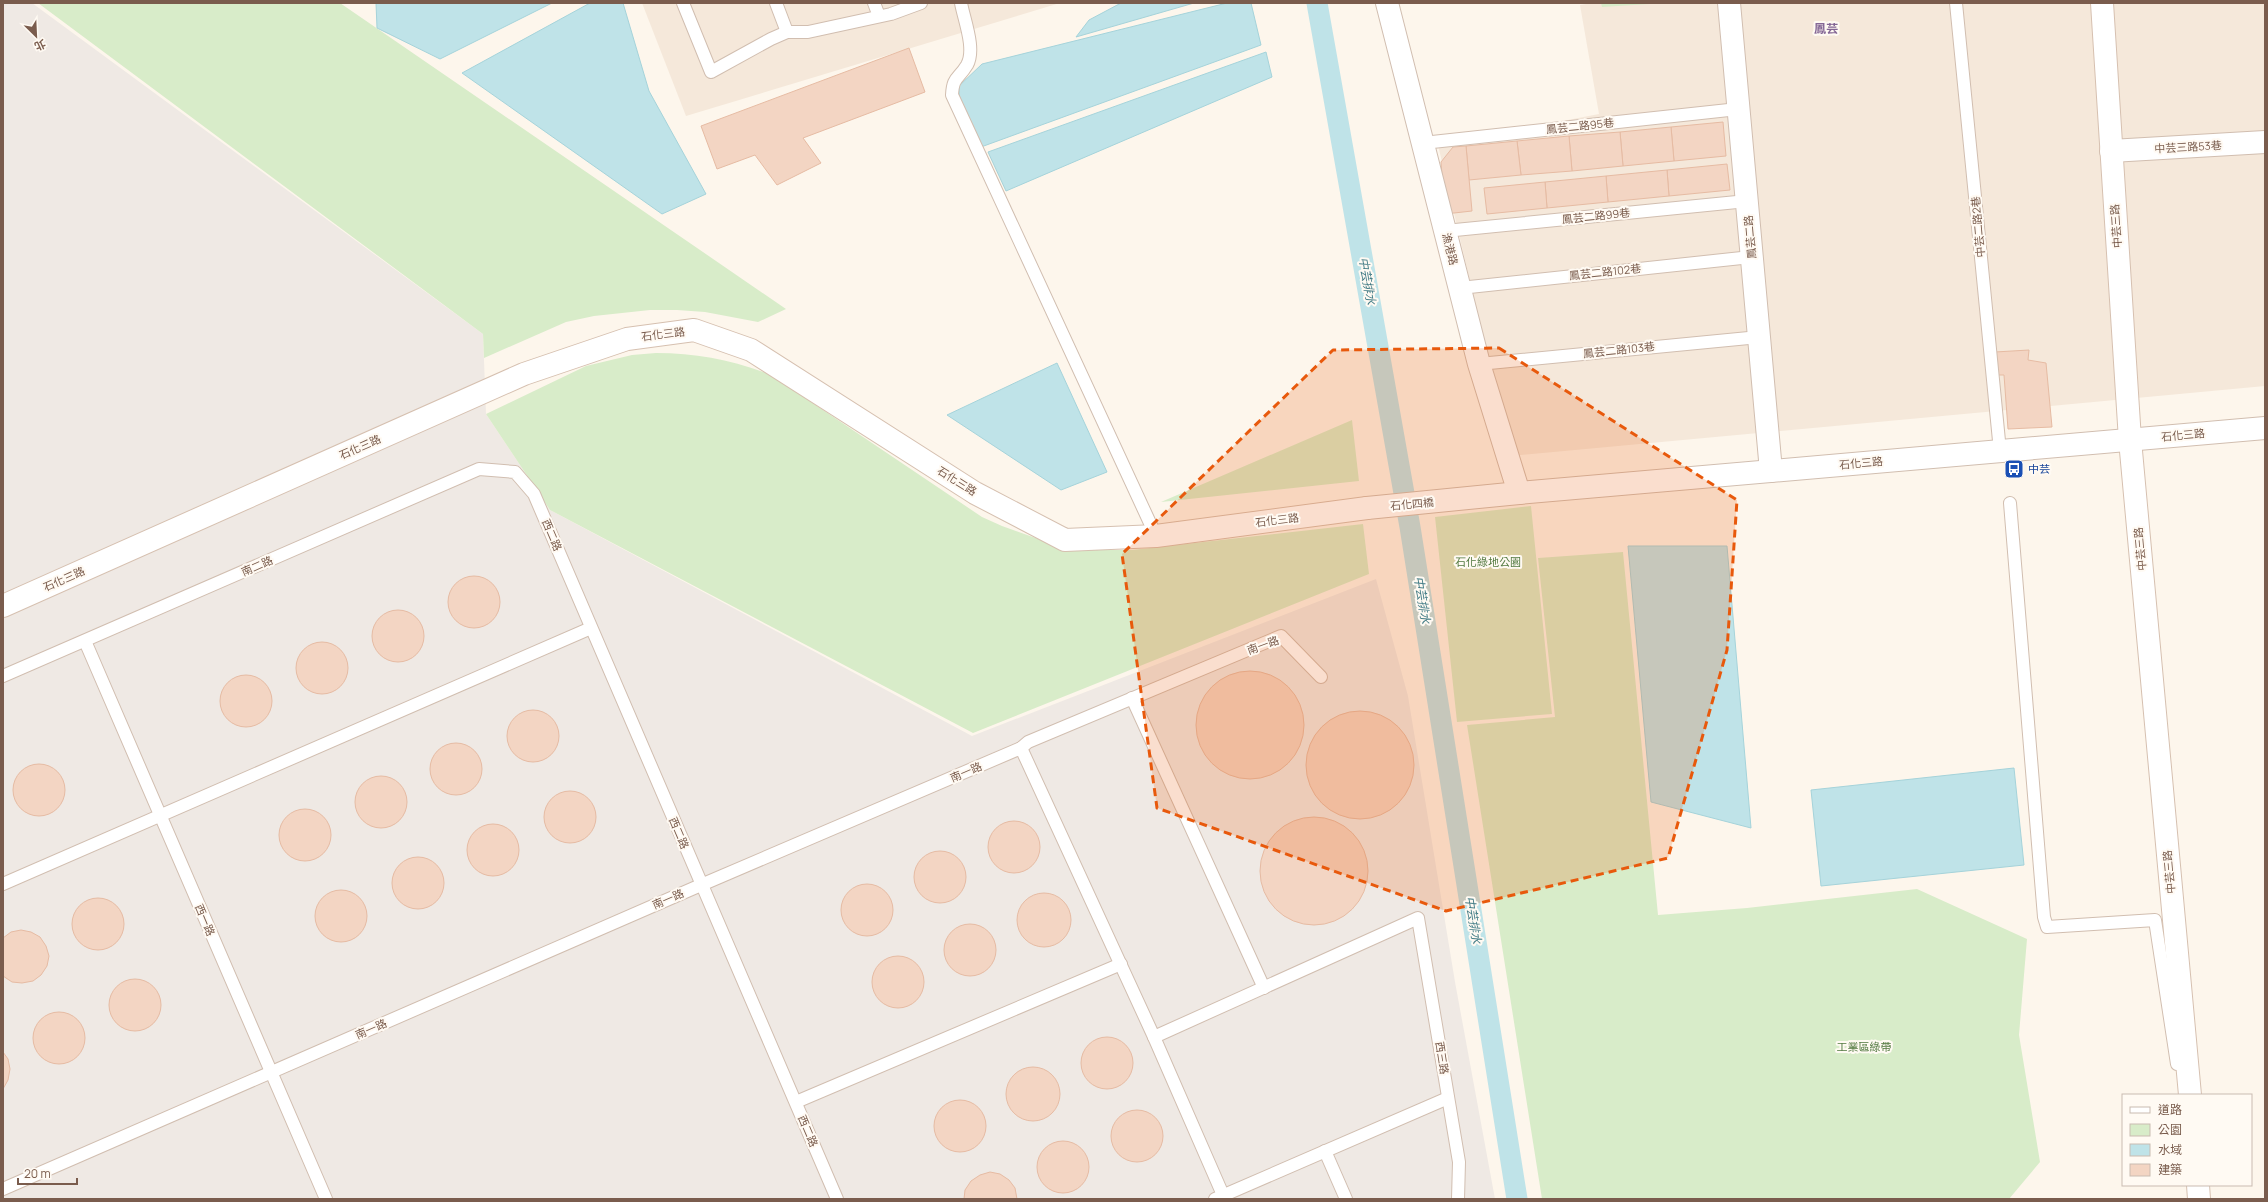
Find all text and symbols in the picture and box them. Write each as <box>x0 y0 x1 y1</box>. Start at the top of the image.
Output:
north arrow <box>16 16 56 56</box>
district label: 鳳芸 <box>1814 20 1838 37</box>
text: 北 <box>32 37 48 55</box>
street label: 鳳芸二路95巷 <box>1545 114 1615 137</box>
street label: 中芸三路53巷 <box>2154 137 2222 156</box>
street label: 中芸二路2巷 <box>1967 196 1988 258</box>
street label: 鳳芸二路99巷 <box>1561 204 1631 227</box>
street label: 中芸三路 <box>2106 204 2125 249</box>
street label: 鳳芸二路 <box>1740 214 1759 260</box>
street label: 漁港路 <box>1439 231 1462 267</box>
water label: 中芸排水 <box>1355 256 1380 307</box>
street label: 鳳芸二路102巷 <box>1568 260 1642 283</box>
street label: 石化三路 <box>640 323 686 344</box>
street label: 鳳芸二路103巷 <box>1582 338 1656 361</box>
street label: 石化三路 <box>2160 425 2206 444</box>
street label: 石化三路 <box>337 431 383 462</box>
street label: 石化三路 <box>1838 453 1884 472</box>
bus stop icon: 中芸 <box>2003 458 2025 480</box>
place label: 中芸 <box>2028 461 2050 476</box>
street label: 石化三路 <box>935 463 980 499</box>
street label: 石化四橋 <box>1389 494 1435 513</box>
street label: 石化三路 <box>1254 509 1300 530</box>
street label: 西二路 <box>539 517 566 553</box>
street label: 中芸三路 <box>2130 526 2149 572</box>
street label: 南二路 <box>239 552 275 579</box>
park label: 石化綠地公園 <box>1455 554 1521 569</box>
street label: 石化三路 <box>41 563 87 594</box>
water label: 中芸排水 <box>1410 575 1435 626</box>
street label: 南一路 <box>1245 632 1281 657</box>
street label: 南一路 <box>948 758 984 785</box>
street label: 西二路 <box>666 815 693 851</box>
street label: 中芸三路 <box>2159 849 2178 895</box>
street label: 南一路 <box>650 885 686 912</box>
water label: 中芸排水 <box>1461 895 1486 946</box>
street label: 西一路 <box>192 902 219 938</box>
street label: 南一路 <box>353 1015 389 1042</box>
park label: 工業區綠帶 <box>1837 1039 1892 1054</box>
street label: 西三路 <box>1433 1040 1452 1075</box>
legend <box>2122 1094 2252 1186</box>
text: 道路 <box>2158 1101 2182 1118</box>
street label: 西二路 <box>795 1113 822 1149</box>
text: 公園 <box>2158 1121 2182 1138</box>
text: 水域 <box>2158 1141 2182 1158</box>
scale bar <box>18 1160 77 1186</box>
text: 建築 <box>2158 1161 2182 1178</box>
text: 20 m <box>24 1165 51 1182</box>

